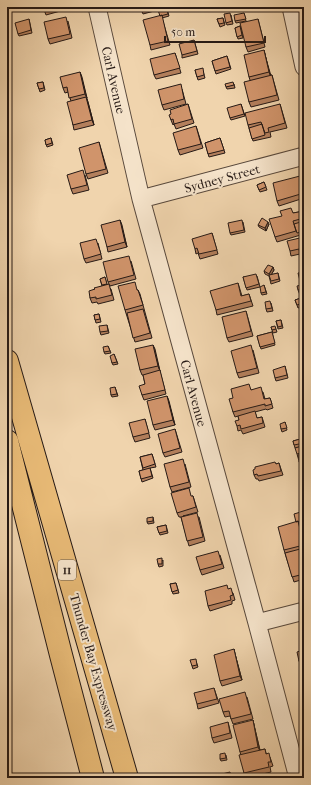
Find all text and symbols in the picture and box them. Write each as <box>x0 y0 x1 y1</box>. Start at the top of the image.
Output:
scale bar <box>165 18 265 44</box>
text: 50 m <box>171 25 195 39</box>
street label: Carl Avenue <box>98 45 129 116</box>
street label: Sydney Street <box>183 161 262 196</box>
street label: Carl Avenue <box>177 358 210 429</box>
road number: 11 <box>58 560 76 580</box>
street label: Thunder Bay Expressway <box>67 592 121 734</box>

